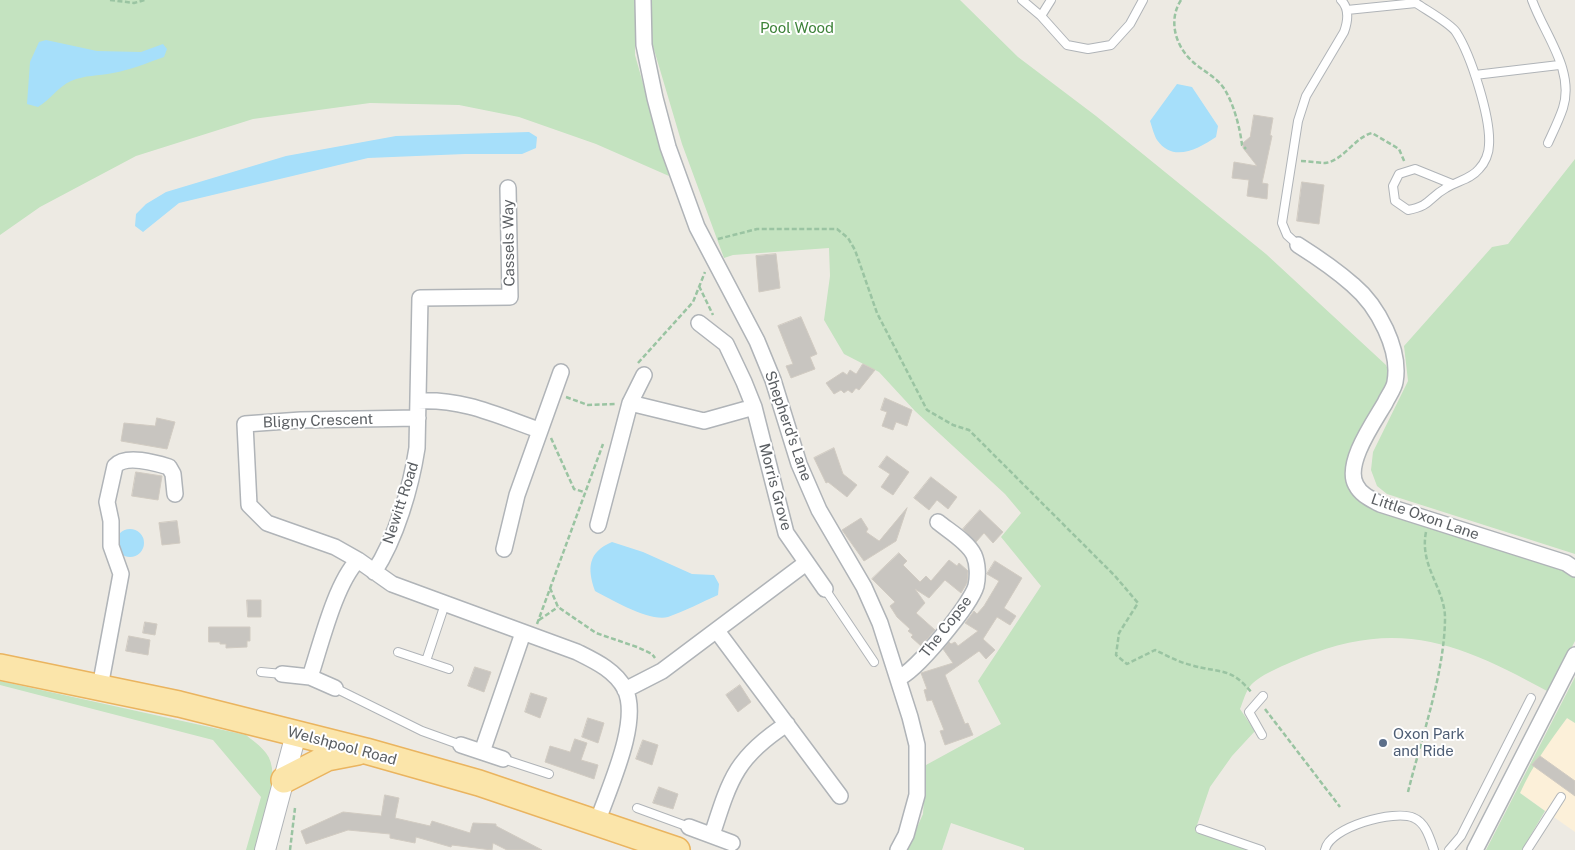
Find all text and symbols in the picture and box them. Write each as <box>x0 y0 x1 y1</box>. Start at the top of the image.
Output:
park label: Pool Wood <box>760 19 834 37</box>
street label: Cassels Way <box>499 199 519 287</box>
street label: Shepherd's Lane <box>761 368 815 484</box>
street label: Bligny Crescent <box>262 410 374 432</box>
street label: Morris Grove <box>755 442 795 532</box>
street label: Newitt Road <box>379 460 423 546</box>
street label: Little Oxon Lane <box>1369 490 1481 544</box>
street label: The Copse <box>916 593 976 661</box>
street label: Welshpool Road <box>285 723 399 769</box>
place label: Oxon Park and Ride <box>1393 725 1465 760</box>
marker: Oxon Park and Ride <box>1377 737 1389 749</box>

